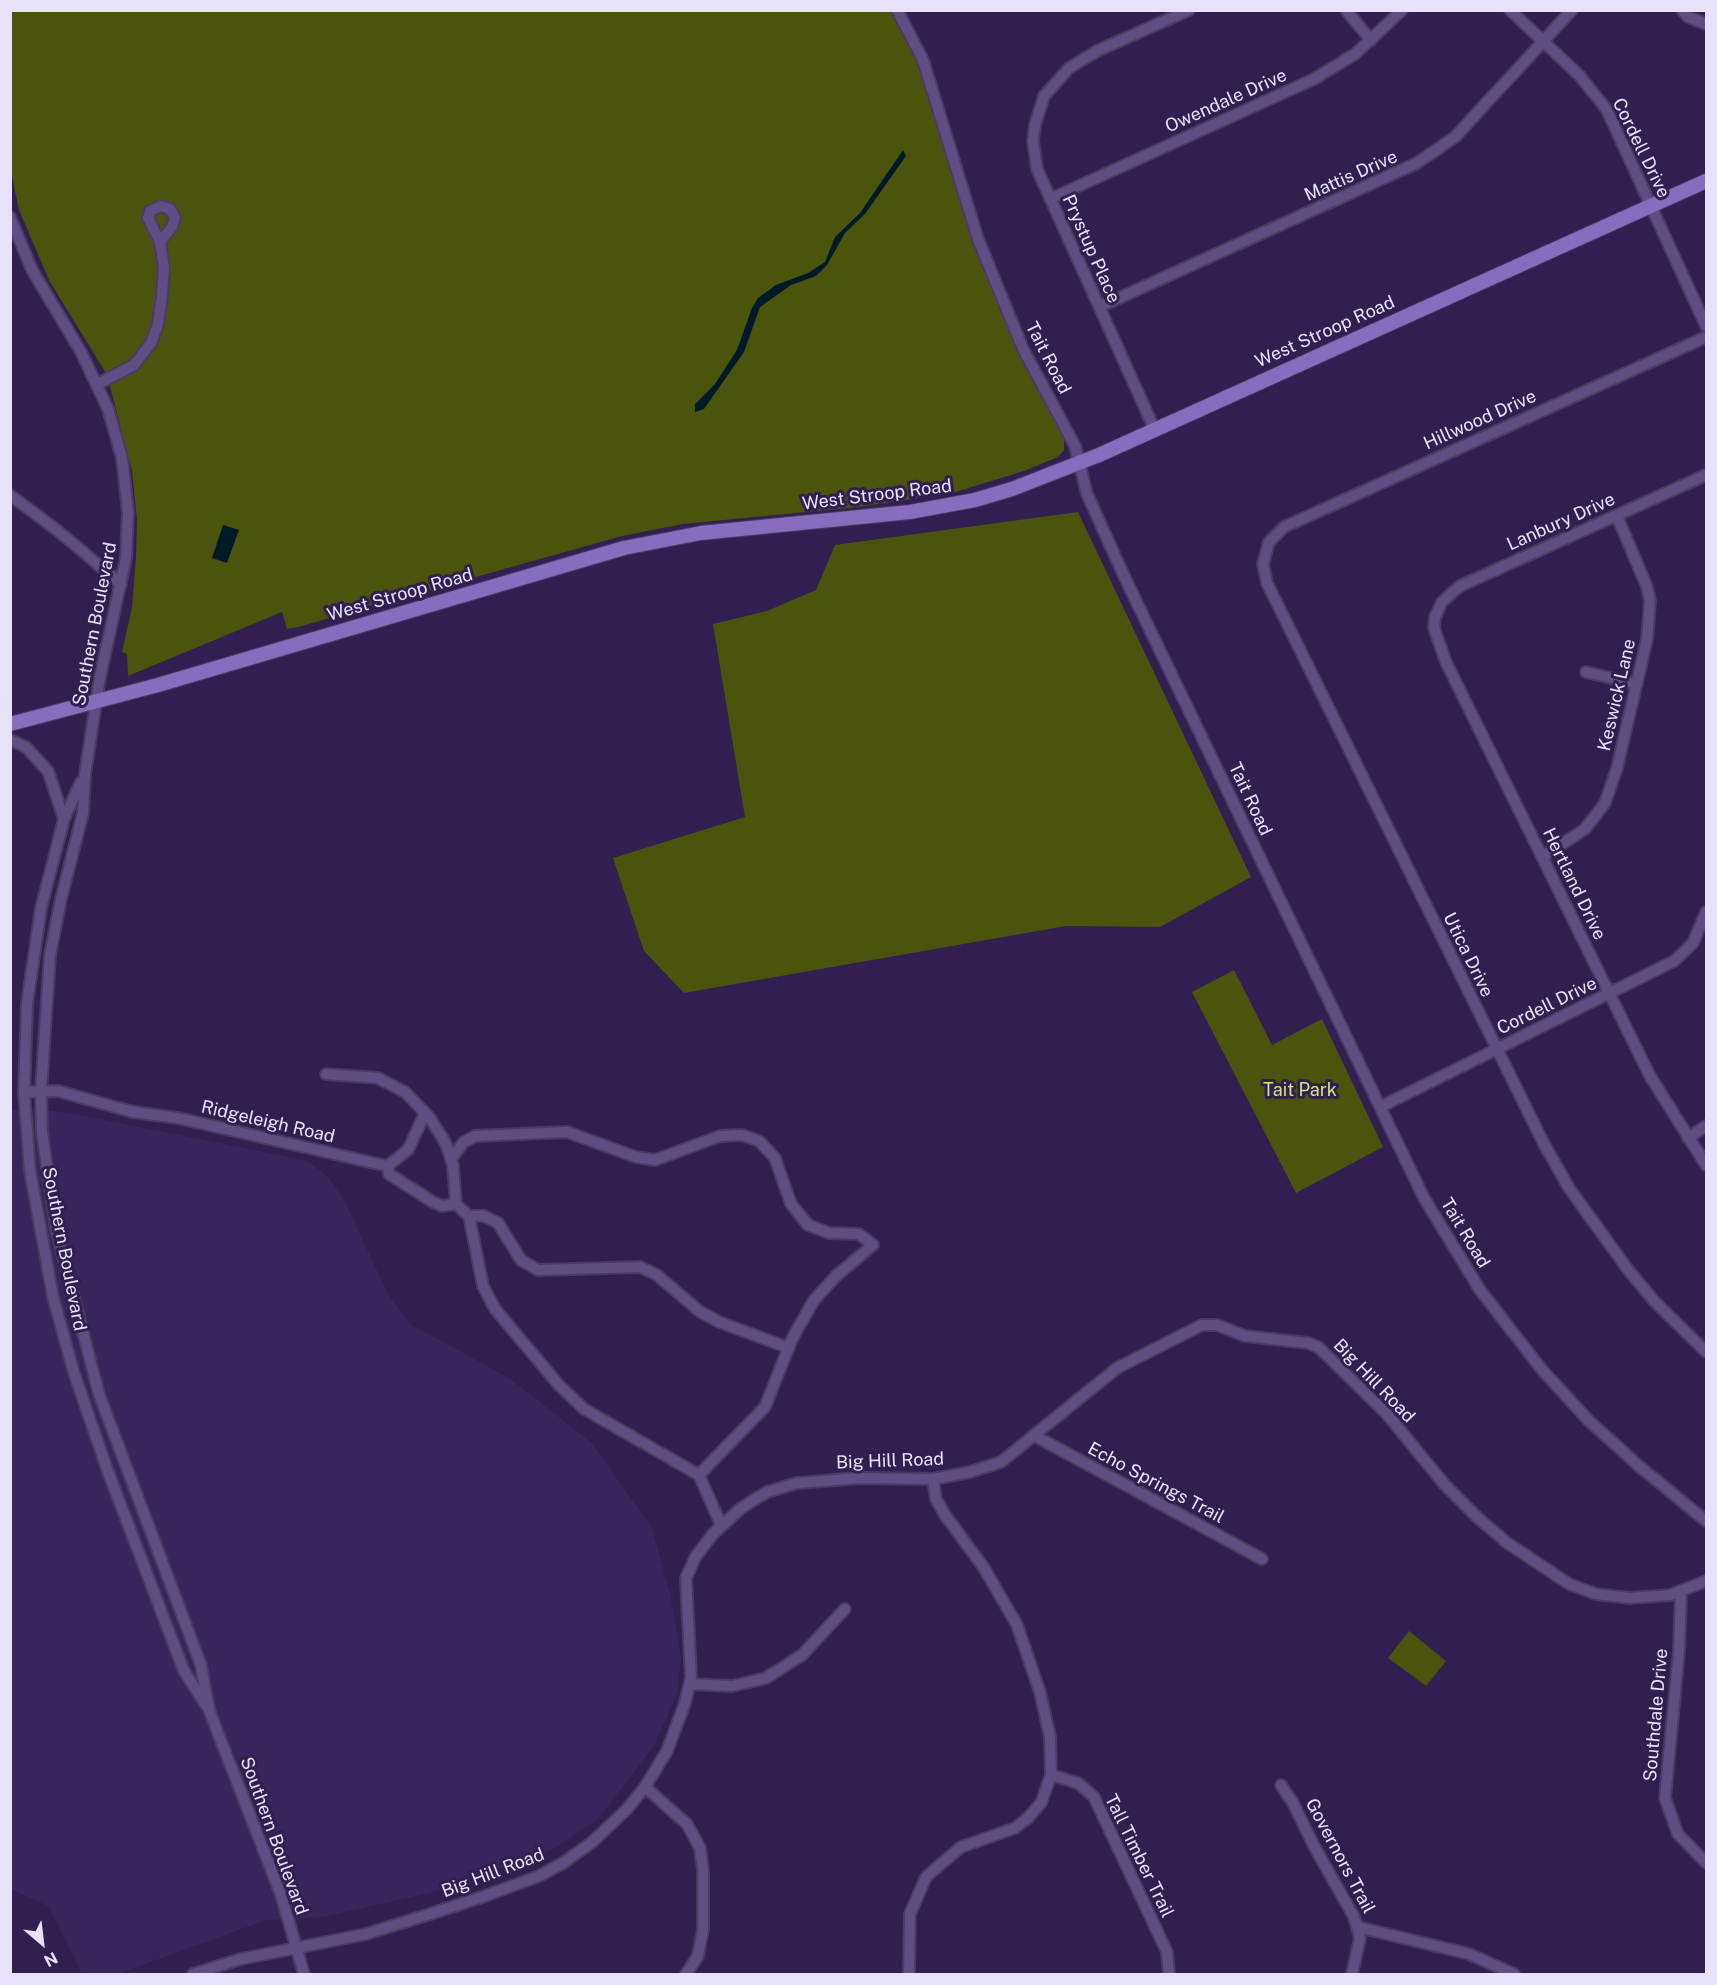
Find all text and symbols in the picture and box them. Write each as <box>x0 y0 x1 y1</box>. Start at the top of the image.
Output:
street label: Owendale Drive <box>1162 64 1290 138</box>
street label: Cordell Drive <box>1608 95 1674 201</box>
street label: Mattis Drive <box>1301 146 1401 206</box>
street label: Prystup Place <box>1057 191 1125 307</box>
street label: West Stroop Road <box>1252 292 1398 372</box>
street label: Tait Road <box>1021 318 1075 398</box>
street label: Hillwood Drive <box>1420 386 1540 454</box>
street label: West Stroop Road <box>801 475 953 515</box>
street label: Lanbury Drive <box>1504 489 1618 555</box>
street label: Southern Boulevard <box>69 540 121 708</box>
street label: West Stroop Road <box>325 564 475 626</box>
street label: Keswick Lane <box>1594 637 1640 753</box>
street label: Tait Road <box>1224 759 1276 839</box>
street label: Hertland Drive <box>1538 825 1610 943</box>
street label: Utica Drive <box>1438 909 1498 1001</box>
street label: Cordell Drive <box>1494 973 1600 1039</box>
park label: Tait Park <box>1263 1079 1337 1101</box>
street label: Ridgeleigh Road <box>199 1096 337 1148</box>
street label: Southern Boulevard <box>38 1165 90 1333</box>
street label: Tait Road <box>1436 1194 1494 1272</box>
street label: Big Hill Road <box>1329 1335 1419 1427</box>
street label: Echo Springs Trail <box>1084 1438 1228 1528</box>
street label: Big Hill Road <box>836 1448 944 1474</box>
street label: Southdale Drive <box>1639 1648 1673 1782</box>
street label: Southern Boulevard <box>235 1754 313 1918</box>
street label: Tall Timber Trail <box>1100 1791 1178 1921</box>
street label: Governors Trail <box>1301 1795 1379 1917</box>
street label: Big Hill Road <box>439 1844 547 1902</box>
north arrow <box>12 1913 72 1973</box>
text: N <box>41 1948 61 1971</box>

